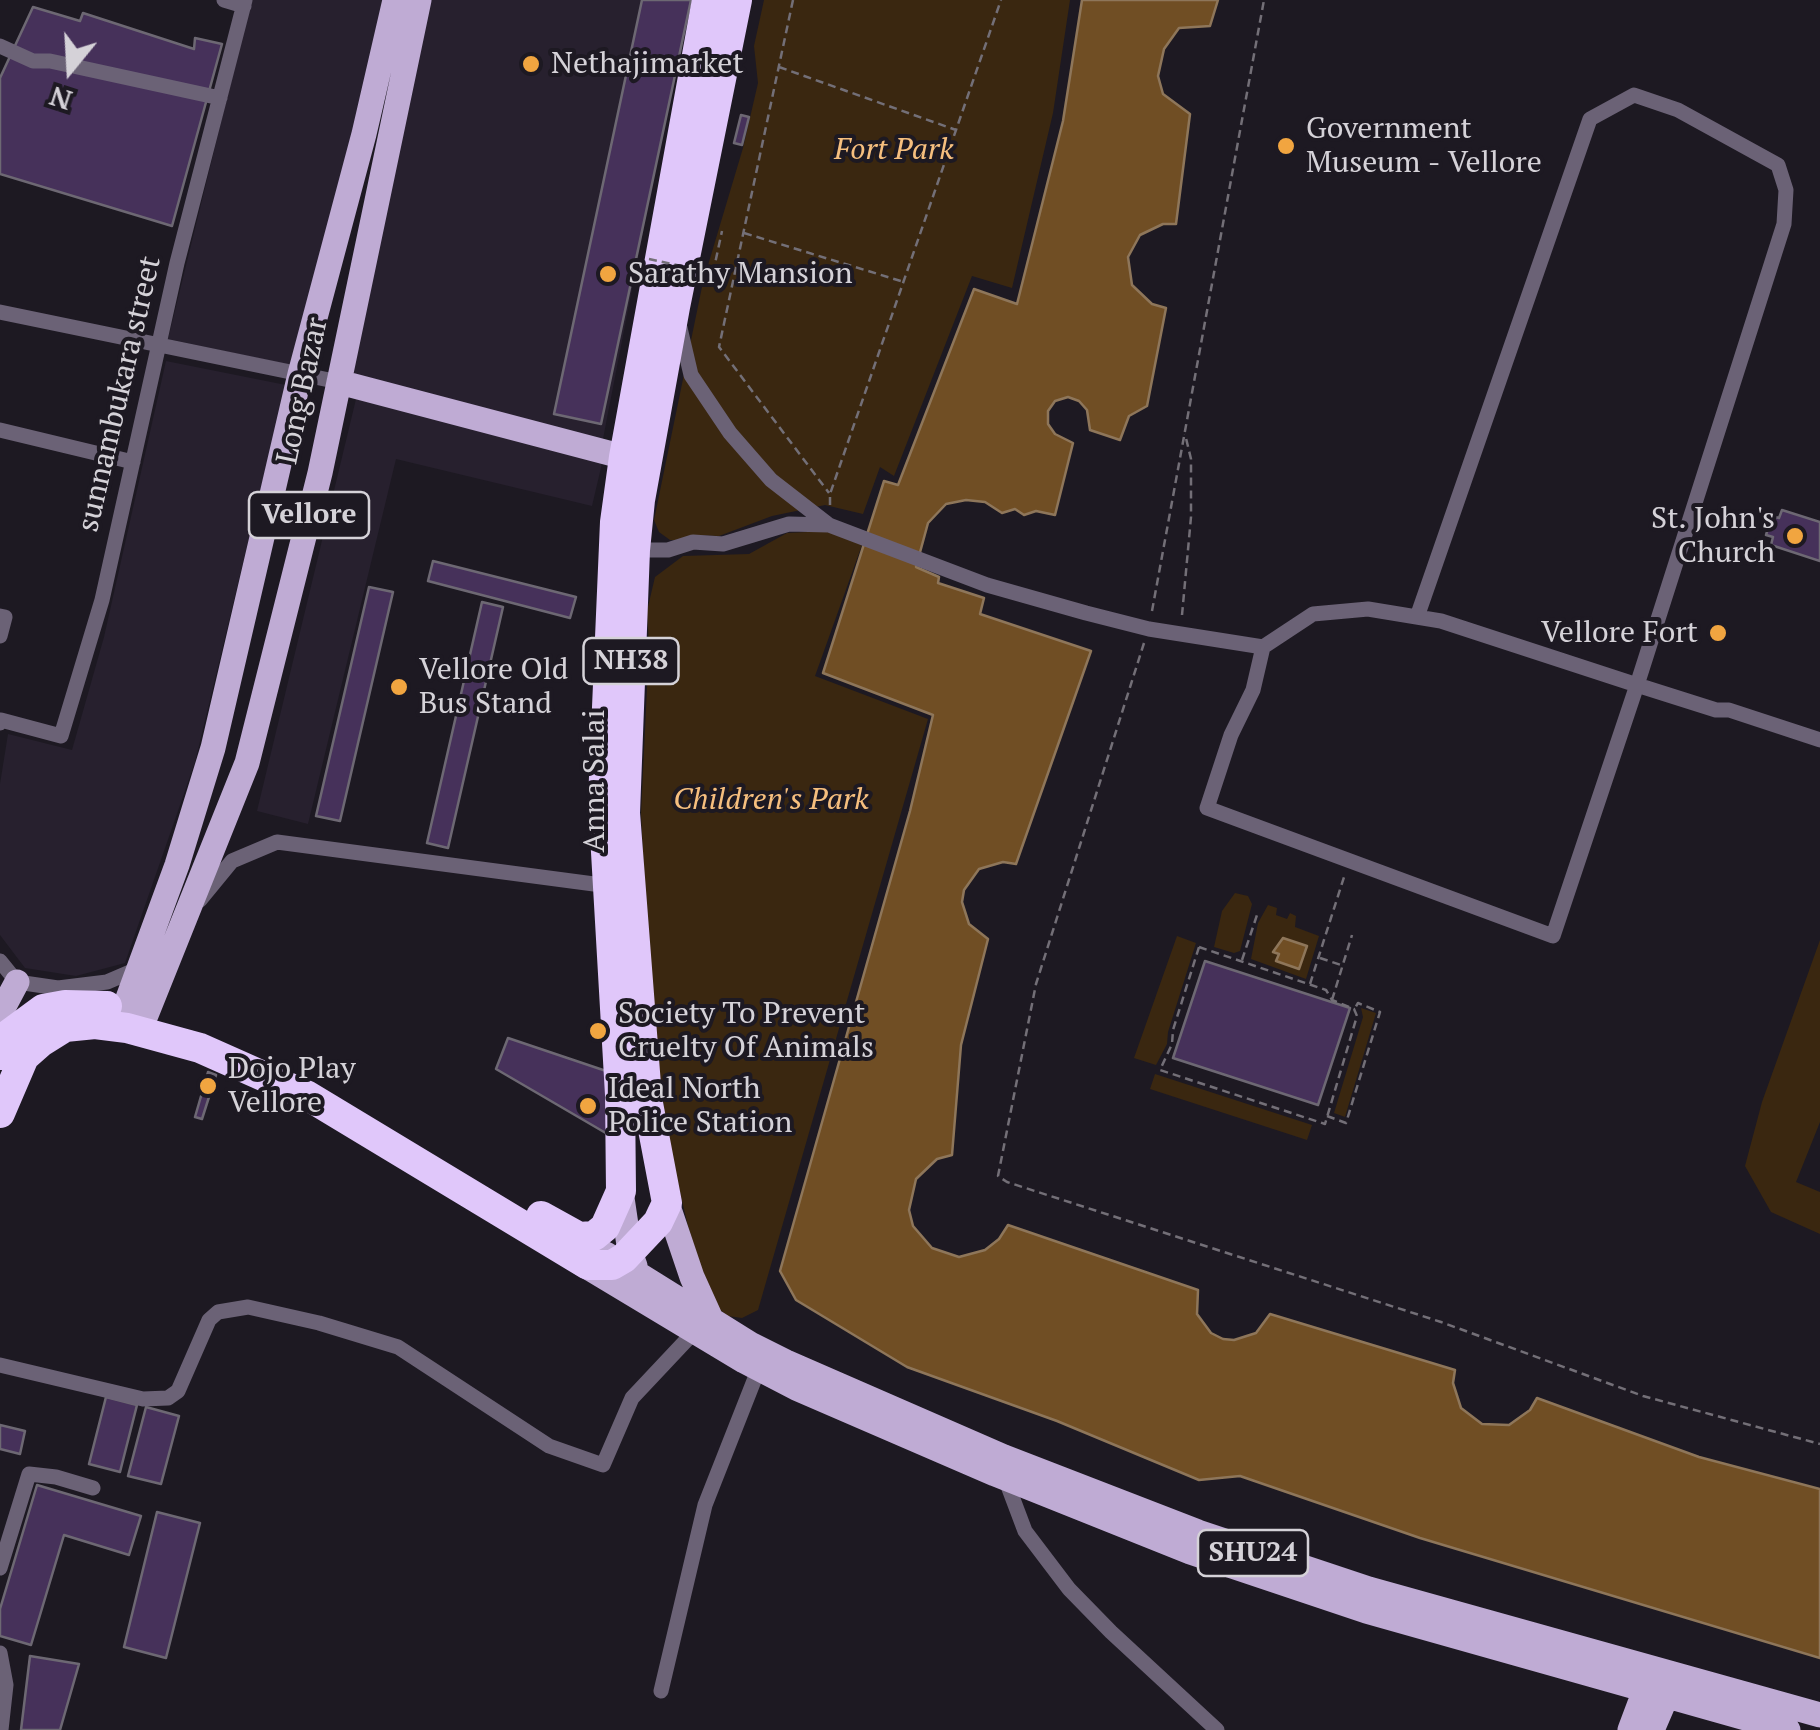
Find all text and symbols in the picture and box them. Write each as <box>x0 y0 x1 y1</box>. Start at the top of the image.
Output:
north arrow <box>20 20 120 120</box>
place label: Nethajimarket <box>551 46 744 82</box>
marker: Nethajimarket <box>520 53 542 75</box>
text: N <box>45 78 76 120</box>
place label: Government Museum - Vellore <box>1306 111 1542 182</box>
park label: Fort Park <box>834 132 954 168</box>
marker: Government Museum - Vellore <box>1275 135 1297 157</box>
street label: sunnambukara street <box>71 253 169 535</box>
place label: Sarathy Mansion <box>628 256 852 292</box>
marker: Sarathy Mansion <box>597 263 619 285</box>
street label: Long Bazar <box>270 314 336 468</box>
road number: Vellore <box>249 492 369 538</box>
place label: St. John's Church <box>1651 501 1775 572</box>
marker: St. John's Church <box>1784 525 1806 547</box>
place label: Vellore Fort <box>1541 615 1698 651</box>
marker: Vellore Fort <box>1707 622 1729 644</box>
road number: NH38 <box>584 638 678 684</box>
place label: Vellore Old Bus Stand <box>419 652 568 722</box>
marker: Vellore Old Bus Stand <box>388 676 410 698</box>
street label: Anna Salai <box>577 709 613 853</box>
park label: Children's Park <box>673 782 869 818</box>
place label: Society To Prevent Cruelty Of Animals <box>618 996 874 1066</box>
marker: Society To Prevent Cruelty Of Animals <box>587 1020 609 1042</box>
place label: Dojo Play Vellore <box>228 1051 356 1122</box>
place label: Ideal North Police Station <box>608 1071 792 1142</box>
marker: Dojo Play Vellore <box>197 1075 219 1097</box>
marker: Ideal North Police Station <box>577 1095 599 1117</box>
road number: SHU24 <box>1198 1530 1308 1576</box>

